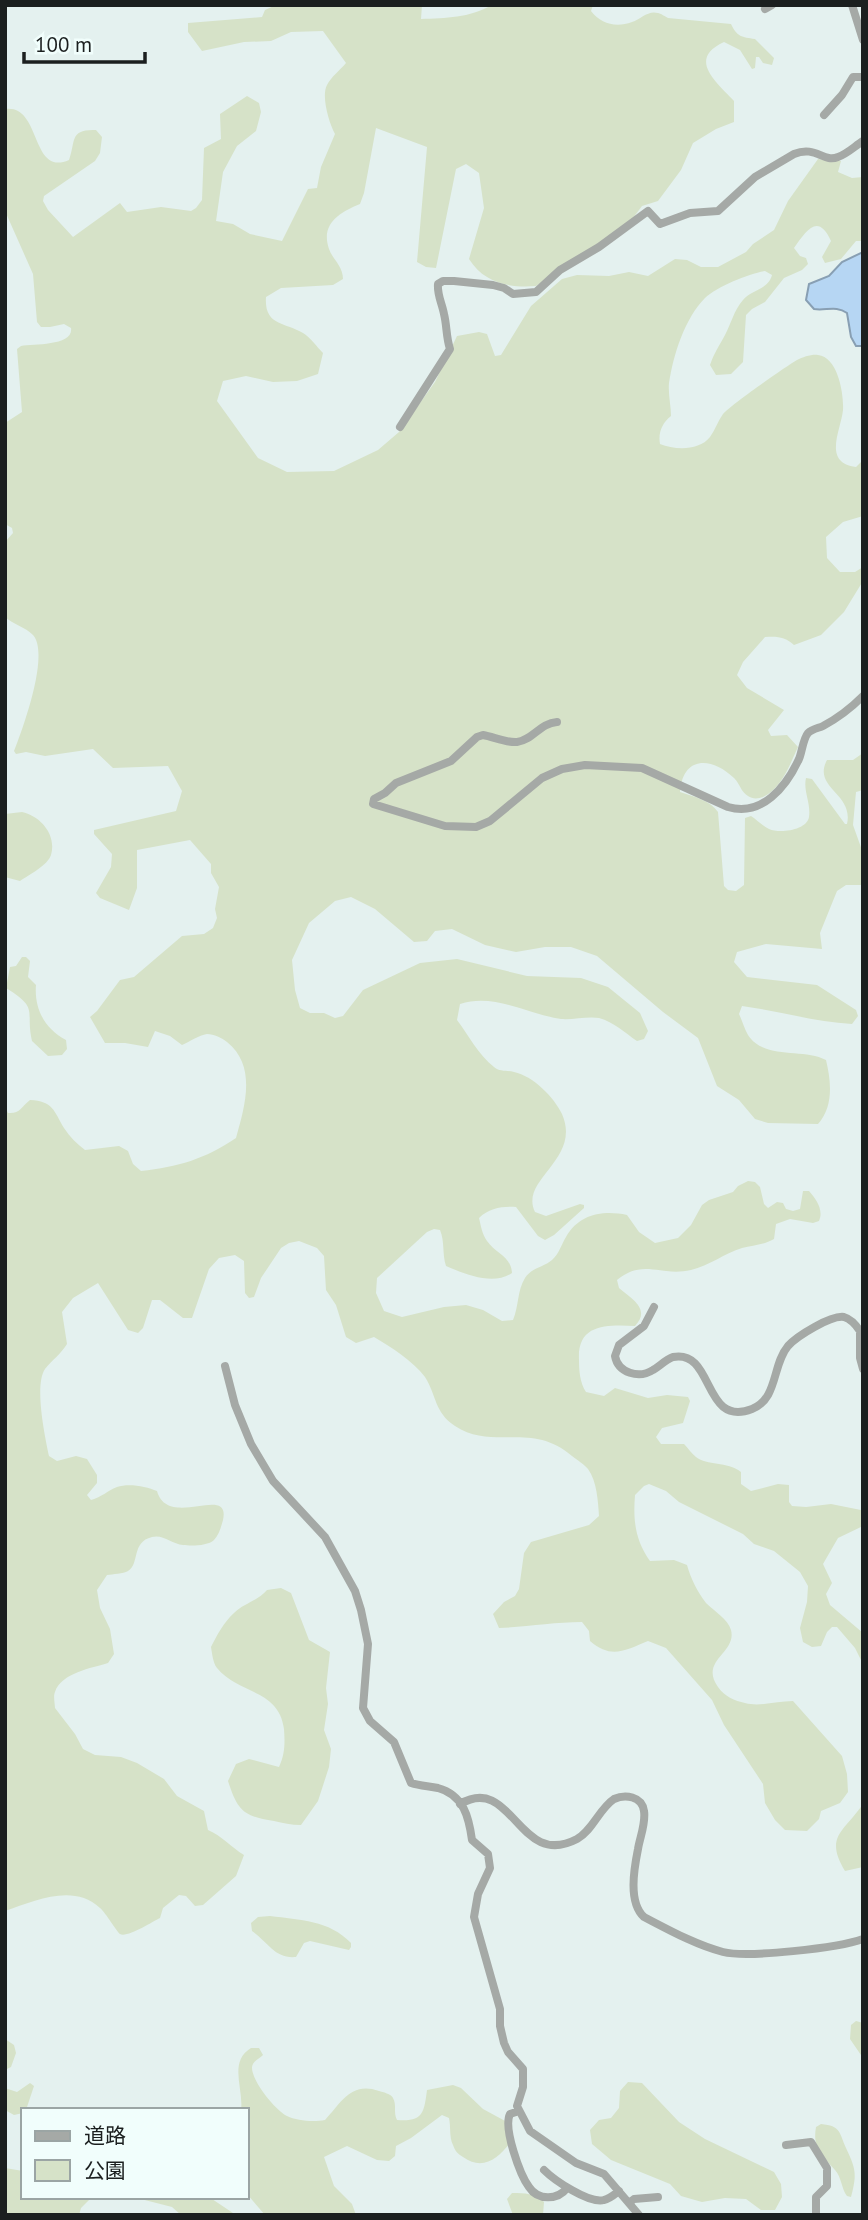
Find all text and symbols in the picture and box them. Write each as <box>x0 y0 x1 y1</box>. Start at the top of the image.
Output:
scale bar <box>24 21 145 65</box>
text: 100 m <box>35 31 92 58</box>
legend <box>21 2108 248 2199</box>
text: 道路 <box>84 2122 126 2149</box>
text: 公園 <box>84 2157 126 2184</box>

